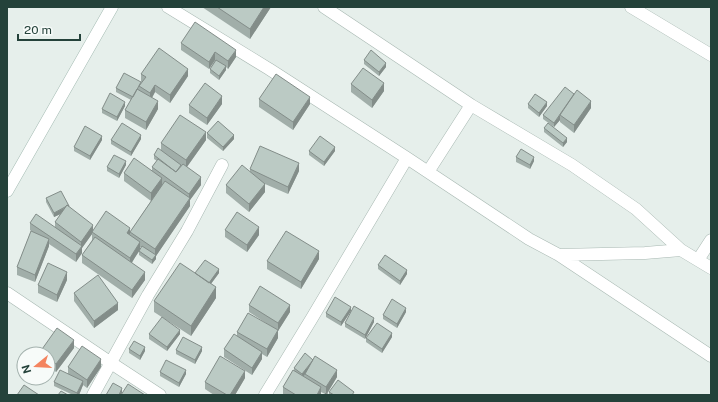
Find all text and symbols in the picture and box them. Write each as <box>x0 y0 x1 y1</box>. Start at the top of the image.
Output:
scale bar <box>18 16 80 42</box>
text: 20 m <box>24 23 52 37</box>
north arrow <box>16 346 56 386</box>
text: N <box>19 363 34 375</box>

